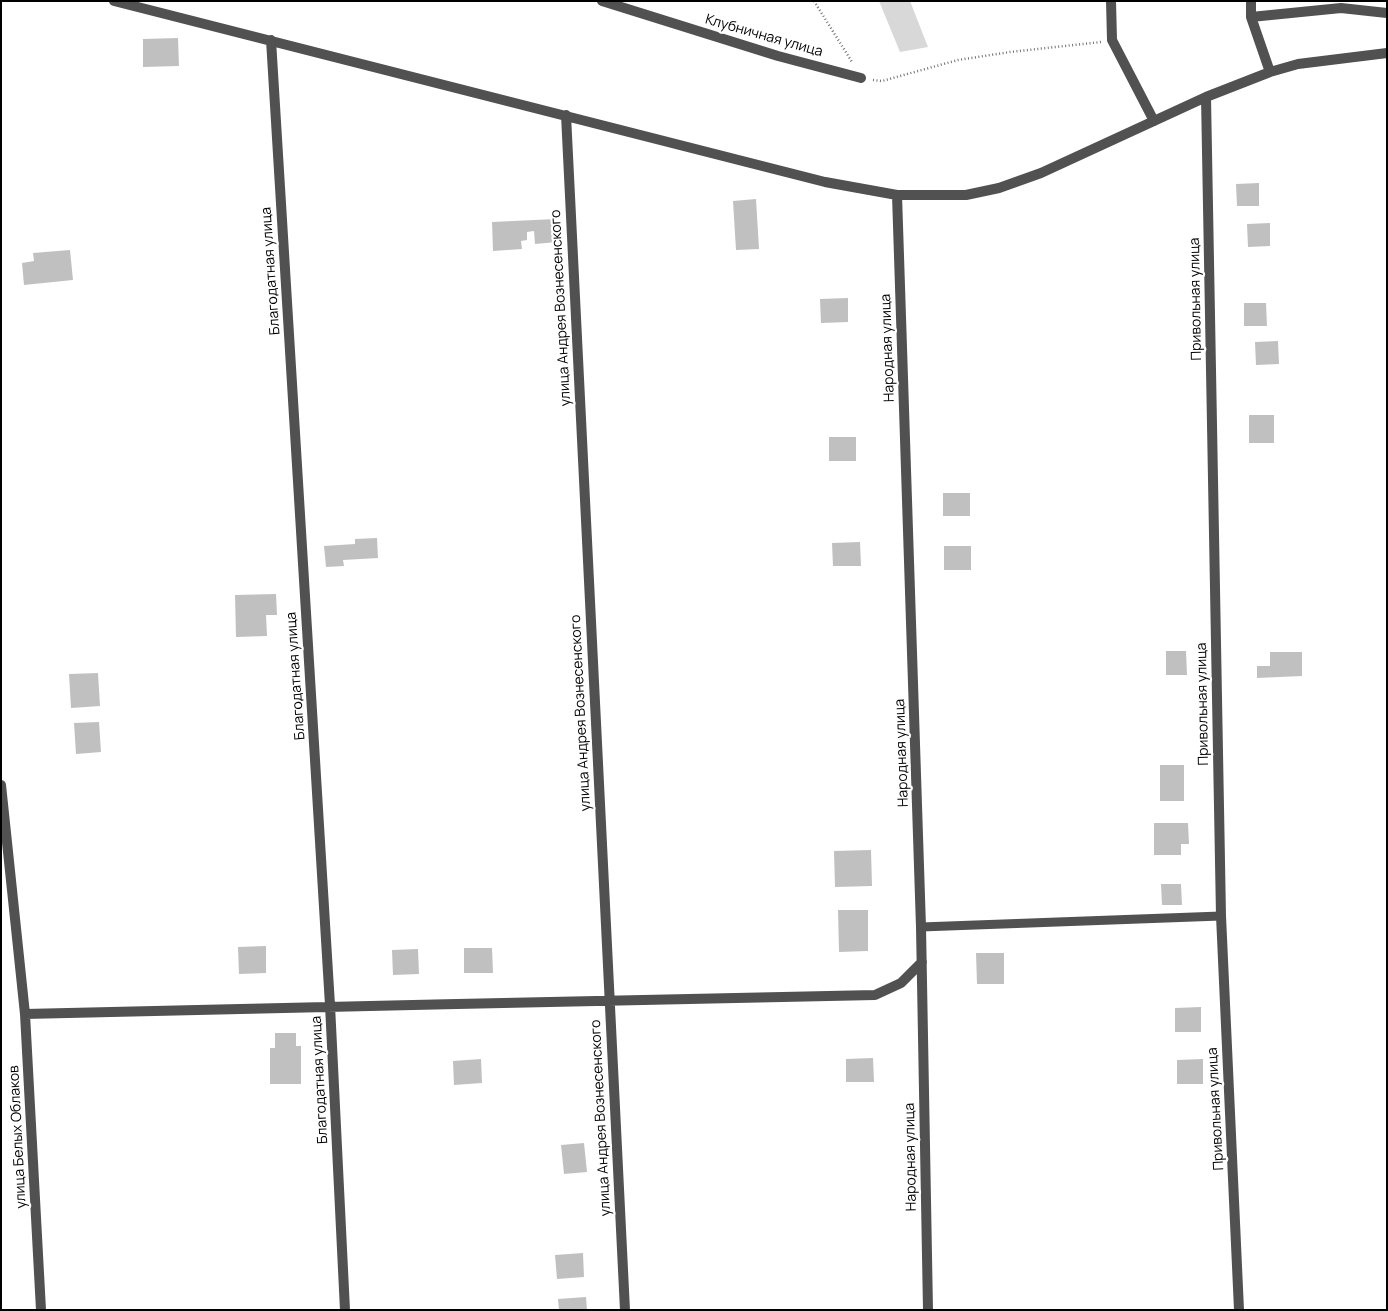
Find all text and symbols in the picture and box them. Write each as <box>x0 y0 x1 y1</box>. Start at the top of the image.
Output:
street label: Клубничная улица <box>703 11 825 61</box>
street label: Благодатная улица <box>258 206 284 336</box>
street label: улица Андрея Вознесенского <box>547 209 575 407</box>
street label: Привольная улица <box>1187 237 1205 361</box>
street label: Народная улица <box>878 294 898 402</box>
street label: Благодатная улица <box>283 611 309 741</box>
street label: улица Андрея Вознесенского <box>567 614 595 812</box>
street label: Привольная улица <box>1194 642 1212 766</box>
street label: Народная улица <box>892 699 912 807</box>
street label: Благодатная улица <box>308 1015 332 1145</box>
street label: улица Андрея Вознесенского <box>587 1019 615 1217</box>
street label: Привольная улица <box>1204 1047 1228 1171</box>
street label: улица Белых Облаков <box>6 1065 30 1209</box>
street label: Народная улица <box>902 1103 920 1211</box>

